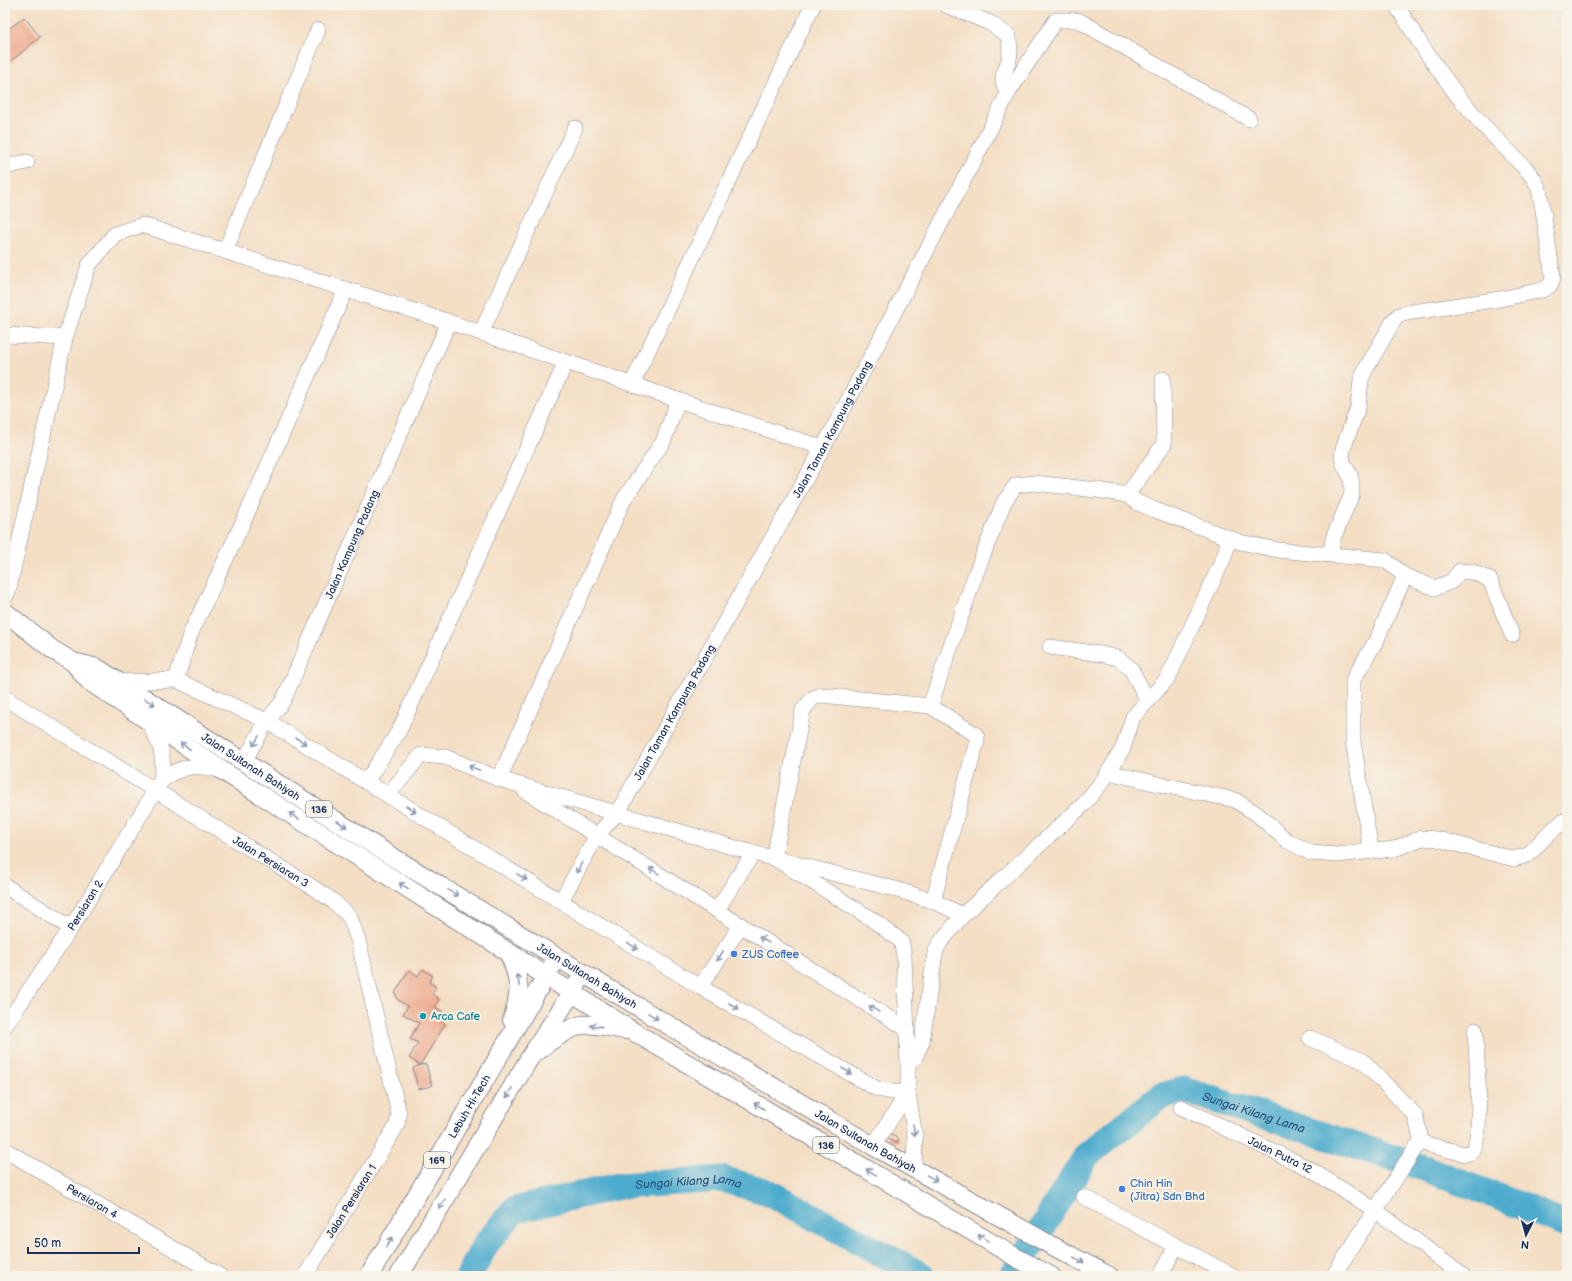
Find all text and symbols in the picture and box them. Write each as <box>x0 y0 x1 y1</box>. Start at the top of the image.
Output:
street label: Jalan Taman Kampung Padang <box>790 359 875 500</box>
street label: Jalan Kampung Padang <box>323 488 382 601</box>
street label: Jalan Taman Kampung Padang <box>631 642 718 782</box>
one-way arrow <box>144 698 155 706</box>
street label: Jalan Sultanah Bahiyah <box>199 730 303 803</box>
one-way arrow <box>251 735 259 747</box>
one-way arrow <box>295 738 307 746</box>
one-way arrow <box>180 742 191 750</box>
one-way arrow <box>469 764 481 772</box>
road number: 136 <box>306 801 332 817</box>
one-way arrow <box>405 806 417 814</box>
one-way arrow <box>288 812 300 820</box>
one-way arrow <box>337 820 348 828</box>
street label: Jalan Persiaran 3 <box>230 834 311 890</box>
one-way arrow <box>575 862 582 874</box>
one-way arrow <box>649 867 660 875</box>
one-way arrow <box>516 874 528 882</box>
street label: Persiaran 2 <box>65 877 106 933</box>
one-way arrow <box>399 882 410 890</box>
one-way arrow <box>447 889 458 897</box>
one-way arrow <box>759 936 770 944</box>
street label: Jalan Sultanah Bahiyah <box>534 941 639 1012</box>
one-way arrow <box>627 942 639 950</box>
place label: ZUS Coffee <box>741 948 800 961</box>
marker: ZUS Coffee <box>729 949 739 959</box>
one-way arrow <box>716 950 724 961</box>
one-way arrow <box>513 973 521 986</box>
one-way arrow <box>728 1003 740 1011</box>
one-way arrow <box>868 1004 880 1012</box>
place label: Arca Cafe <box>431 1010 481 1023</box>
marker: Arca Cafe <box>418 1011 428 1021</box>
one-way arrow <box>647 1012 659 1020</box>
one-way arrow <box>590 1022 603 1030</box>
one-way arrow <box>841 1068 853 1076</box>
street label: Lebuh Hi-Tech <box>446 1072 493 1141</box>
one-way arrow <box>504 1087 512 1099</box>
water label: Sungai Kilang Lama <box>1200 1089 1307 1137</box>
one-way arrow <box>753 1101 765 1109</box>
street label: Jalan Sultanah Bahiyah <box>812 1107 918 1176</box>
one-way arrow <box>910 1123 918 1136</box>
street label: Jalan Putra 12 <box>1246 1134 1315 1176</box>
road number: 136 <box>813 1137 839 1153</box>
road number: 169 <box>424 1152 450 1168</box>
street label: Jalan Persiaran 1 <box>324 1162 379 1240</box>
one-way arrow <box>865 1167 877 1175</box>
water label: Sungai Kilang Lama <box>635 1171 744 1193</box>
one-way arrow <box>925 1175 937 1183</box>
place label: Chin Hin (Jitra) Sdn Bhd <box>1130 1177 1205 1203</box>
street label: Persiaran 4 <box>64 1181 120 1222</box>
marker: Chin Hin (Jitra) Sdn Bhd <box>1117 1184 1127 1194</box>
one-way arrow <box>438 1198 446 1209</box>
north arrow <box>1506 1215 1546 1255</box>
scale bar <box>28 1229 139 1255</box>
one-way arrow <box>977 1233 989 1241</box>
text: 50 m <box>34 1236 61 1251</box>
one-way arrow <box>385 1236 393 1248</box>
text: N <box>1520 1238 1530 1251</box>
one-way arrow <box>1073 1257 1085 1264</box>

